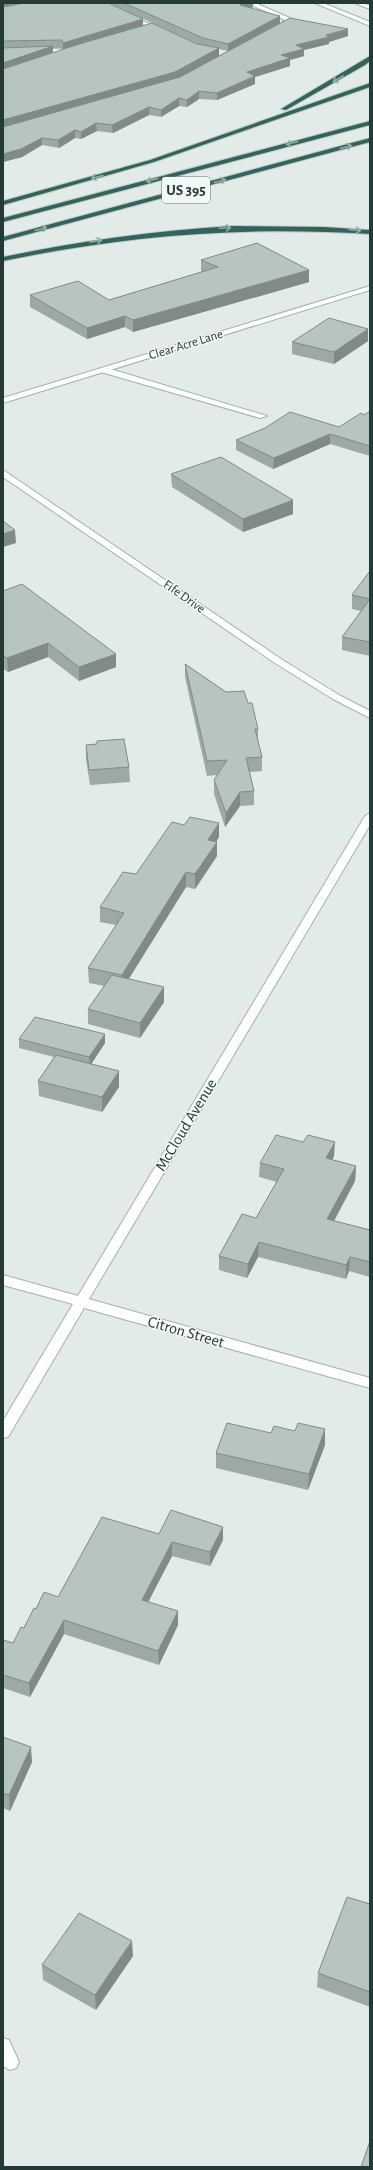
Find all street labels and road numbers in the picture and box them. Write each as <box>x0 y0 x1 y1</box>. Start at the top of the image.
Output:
road number: US 395 <box>162 177 210 203</box>
street label: Clear Acre Lane <box>147 328 225 362</box>
street label: Fife Drive <box>161 578 207 616</box>
street label: McCloud Avenue <box>152 1076 220 1174</box>
street label: Citron Street <box>146 1313 226 1351</box>

